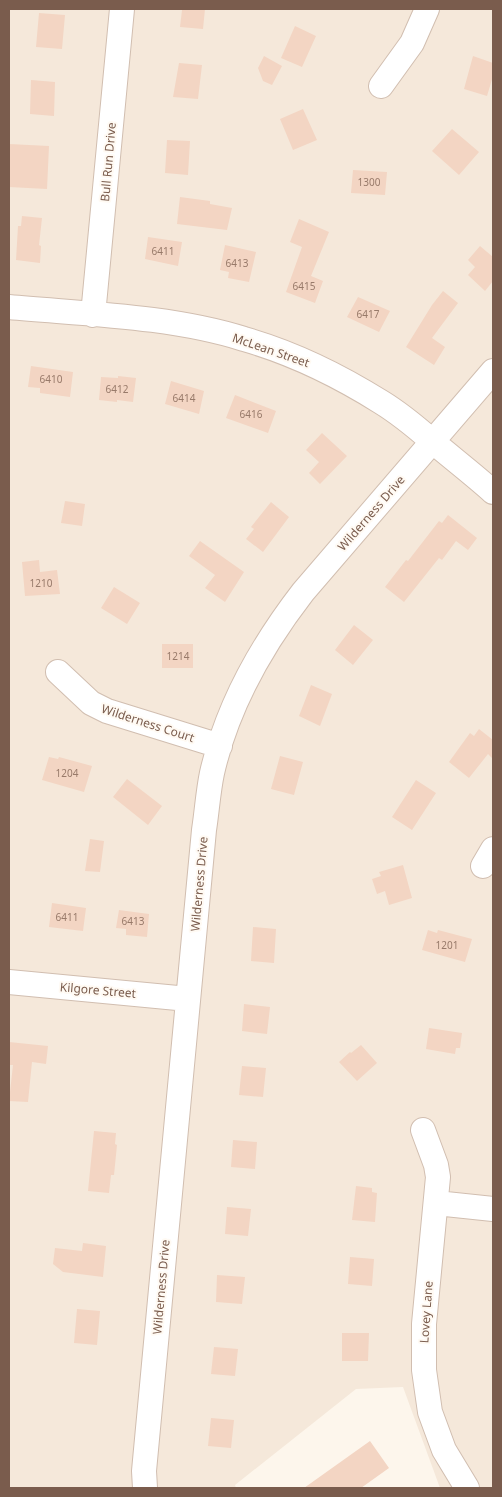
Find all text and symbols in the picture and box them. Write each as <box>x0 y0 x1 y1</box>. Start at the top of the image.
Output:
street label: Bull Run Drive <box>96 121 120 202</box>
house number: 1300 <box>358 175 381 189</box>
house number: 6411 <box>152 244 174 258</box>
house number: 6413 <box>226 256 249 270</box>
house number: 6415 <box>293 279 316 293</box>
house number: 6417 <box>357 307 380 321</box>
street label: McLean Street <box>230 329 312 371</box>
house number: 6410 <box>40 372 63 386</box>
house number: 6412 <box>106 382 129 396</box>
house number: 6414 <box>173 391 196 405</box>
house number: 6416 <box>240 407 263 421</box>
street label: Wilderness Drive <box>333 471 409 554</box>
house number: 1210 <box>30 576 53 590</box>
house number: 1214 <box>167 649 190 663</box>
street label: Wilderness Court <box>99 700 197 746</box>
house number: 1204 <box>56 766 79 780</box>
street label: Wilderness Drive <box>186 836 212 932</box>
house number: 6411 <box>56 910 78 924</box>
house number: 6413 <box>122 914 145 928</box>
house number: 1201 <box>436 938 458 952</box>
street label: Kilgore Street <box>59 978 137 1002</box>
street label: Wilderness Drive <box>148 1239 174 1335</box>
street label: Lovey Lane <box>415 1280 437 1344</box>

